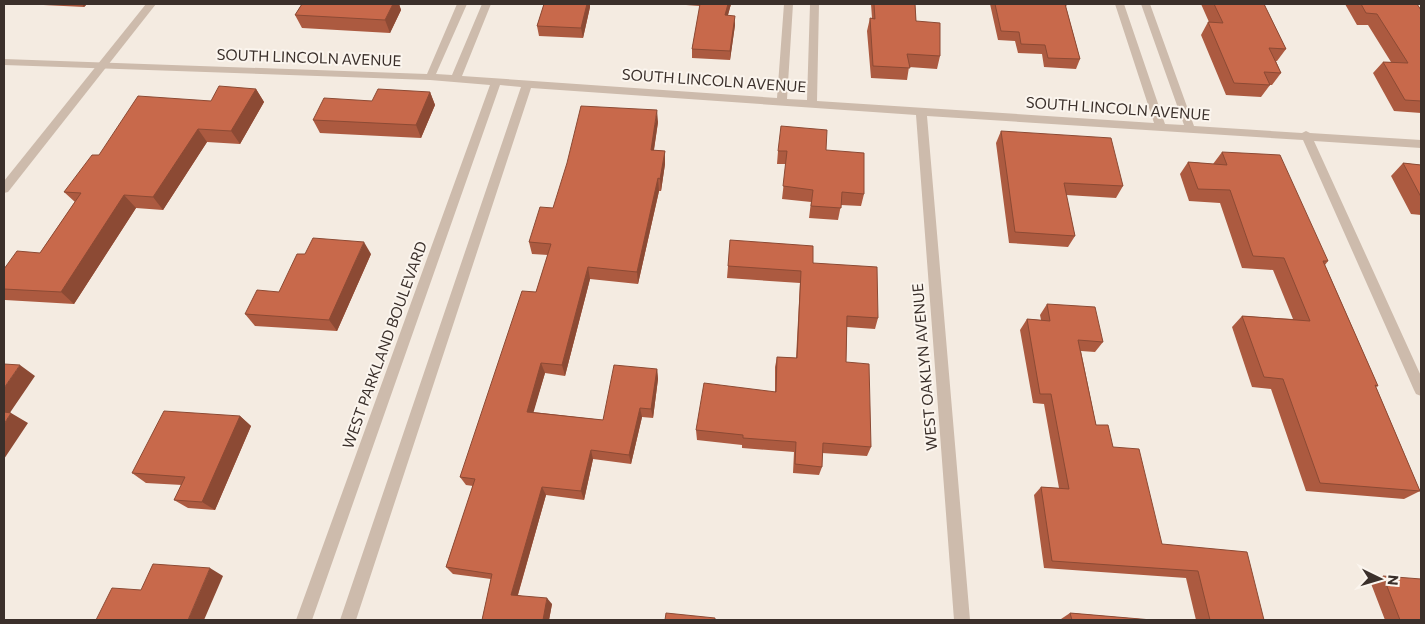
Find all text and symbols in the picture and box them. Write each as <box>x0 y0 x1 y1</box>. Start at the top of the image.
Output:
street label: SOUTH LINCOLN AVENUE <box>216 45 402 69</box>
street label: SOUTH LINCOLN AVENUE <box>621 65 807 95</box>
street label: SOUTH LINCOLN AVENUE <box>1025 93 1211 123</box>
street label: WEST PARKLAND BOULEVARD <box>338 238 430 451</box>
street label: WEST OAKLYN AVENUE <box>908 283 940 452</box>
north arrow <box>1355 554 1405 604</box>
text: N <box>1385 574 1402 586</box>

